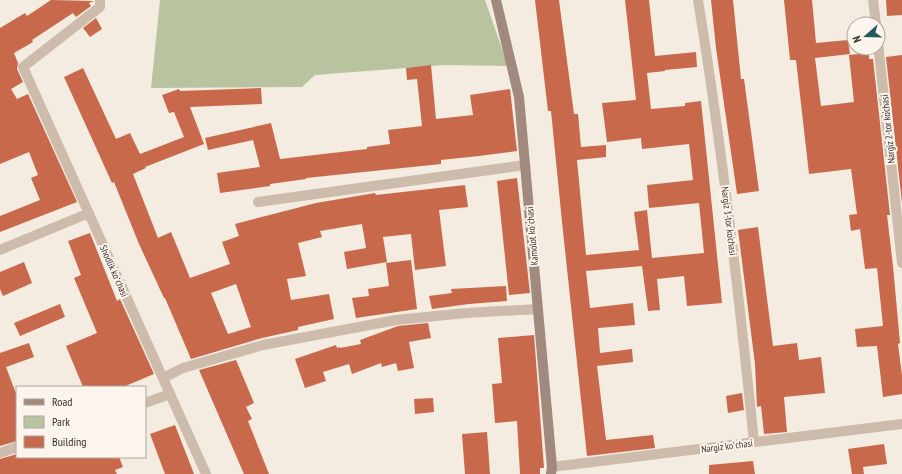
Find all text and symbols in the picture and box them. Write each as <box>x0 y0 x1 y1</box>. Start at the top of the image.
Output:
north arrow <box>846 16 886 56</box>
text: N <box>849 34 864 45</box>
street label: Nargiz 2-tor ko‘chasi <box>878 94 898 164</box>
street label: Nargiz 1-tor ko‘chasi <box>718 186 740 256</box>
street label: Kamolot koʻchasi <box>523 206 541 266</box>
street label: Shodlik koʻchasi <box>97 243 131 299</box>
legend <box>16 386 146 458</box>
text: Road <box>52 394 72 409</box>
text: Park <box>52 414 70 429</box>
text: Building <box>52 434 87 449</box>
street label: Nargiz koʻchasi <box>700 436 754 456</box>

